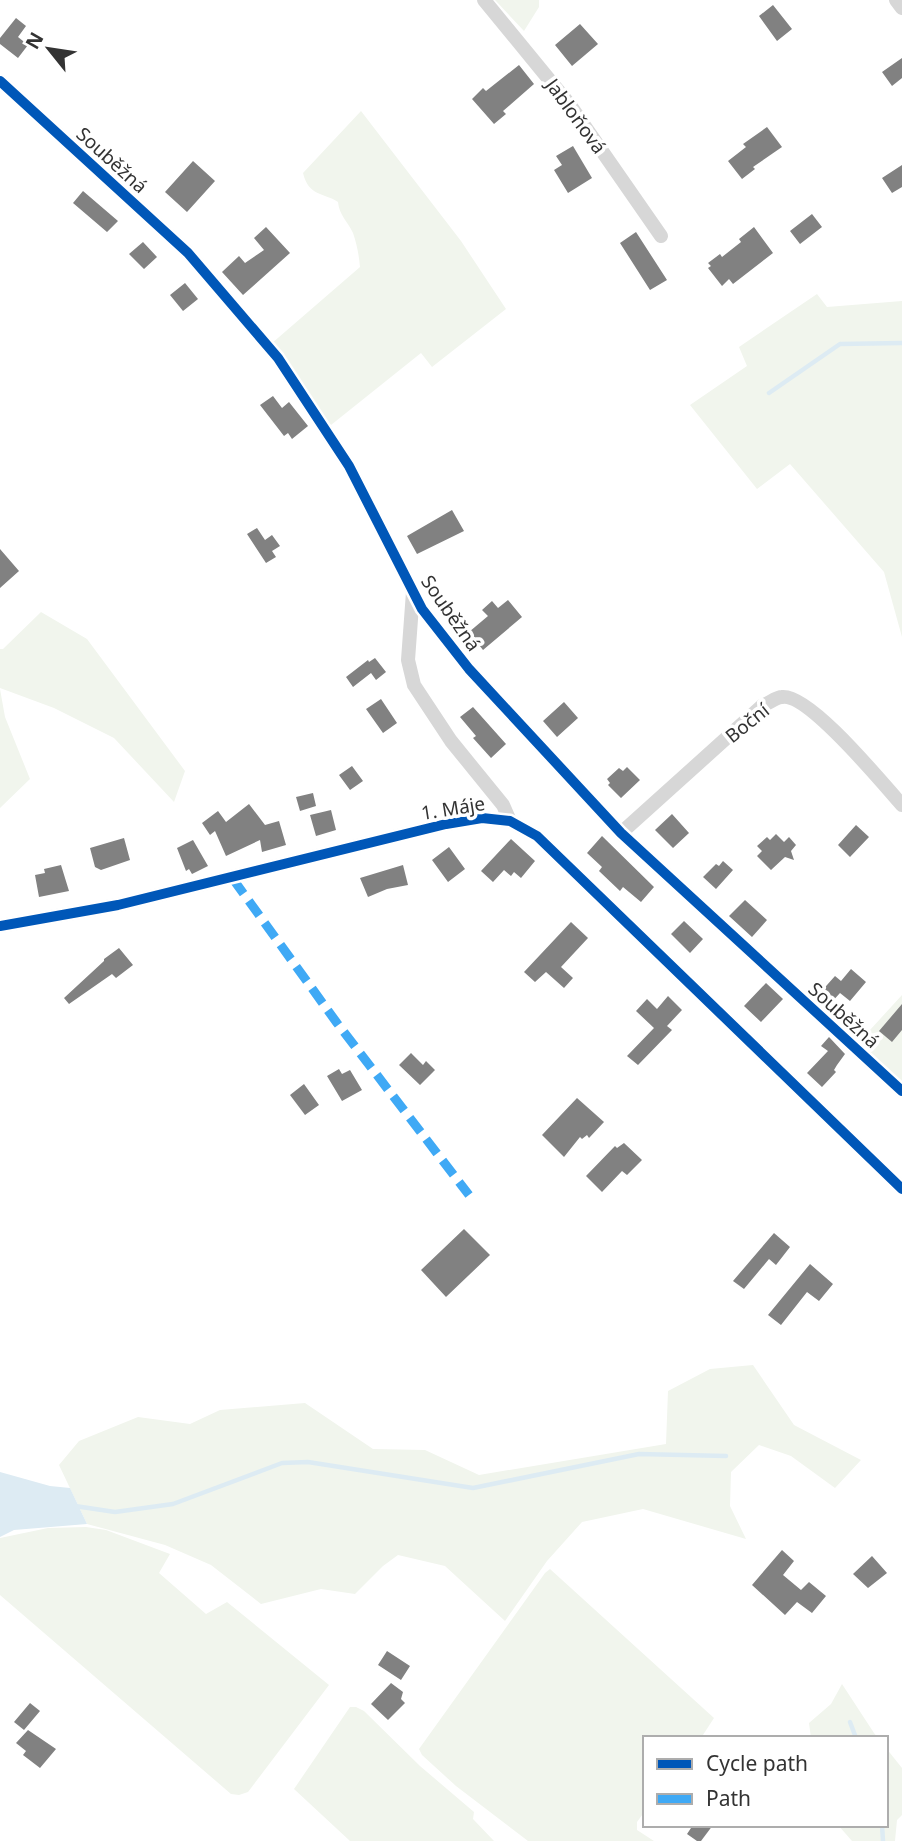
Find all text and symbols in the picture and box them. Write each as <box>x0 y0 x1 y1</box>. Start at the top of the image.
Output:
north arrow <box>14 14 84 84</box>
text: N <box>19 27 49 54</box>
street label: Jabloňová <box>539 72 612 159</box>
street label: Souběžná <box>71 121 153 199</box>
street label: Souběžná <box>415 570 487 656</box>
street label: Boční <box>720 697 775 749</box>
street label: 1. Máje <box>419 790 487 826</box>
street label: Souběžná <box>803 976 885 1054</box>
legend <box>643 1736 888 1827</box>
text: Cycle path <box>706 1749 808 1777</box>
text: Path <box>706 1784 751 1812</box>

